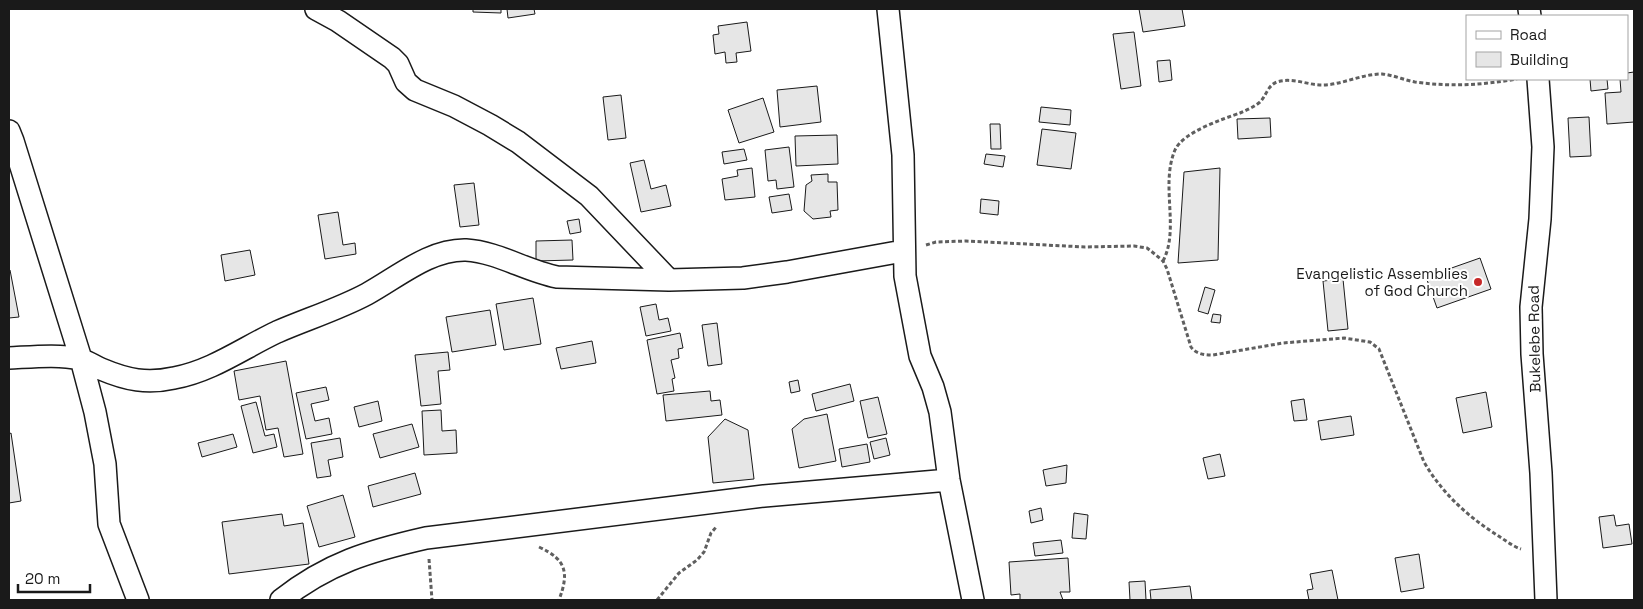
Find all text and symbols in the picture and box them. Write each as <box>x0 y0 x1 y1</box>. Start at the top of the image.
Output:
legend <box>1466 15 1628 80</box>
text: Road <box>1510 25 1547 44</box>
text: Building <box>1510 50 1569 69</box>
place label: Evangelistic Assemblies of God Church <box>1296 264 1468 300</box>
marker: Evangelistic Assemblies of God Church <box>1472 276 1484 288</box>
street label: Bukelebe Road <box>1524 285 1544 393</box>
scale bar <box>18 562 90 594</box>
text: 20 m <box>25 569 60 588</box>

